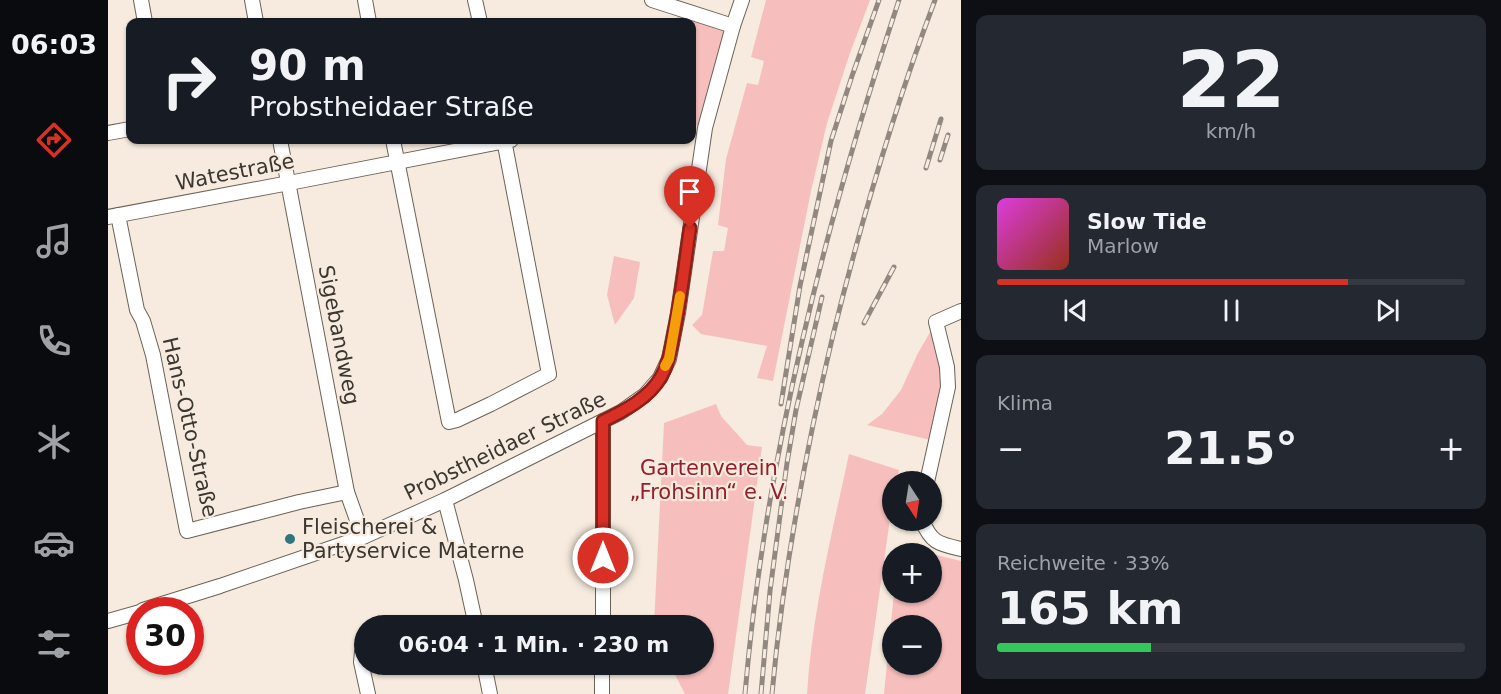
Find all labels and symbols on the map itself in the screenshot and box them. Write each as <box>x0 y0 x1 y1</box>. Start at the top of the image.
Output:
street label: Watestraße <box>174 149 296 195</box>
pin <box>664 166 715 228</box>
street label: Sigebandweg <box>314 263 364 407</box>
street label: Hans-Otto-Straße <box>158 335 222 519</box>
street label: Probstheidaer Straße <box>400 387 610 505</box>
park label: Gartenverein „Frohsinn“ e. V. <box>629 456 789 504</box>
north arrow <box>882 471 942 531</box>
place label: Fleischerei & Partyservice Materne <box>302 515 524 563</box>
position arrow <box>571 526 635 590</box>
marker: Fleischerei & Partyservice Materne <box>283 532 297 546</box>
speed limit sign: 30 <box>126 597 204 675</box>

